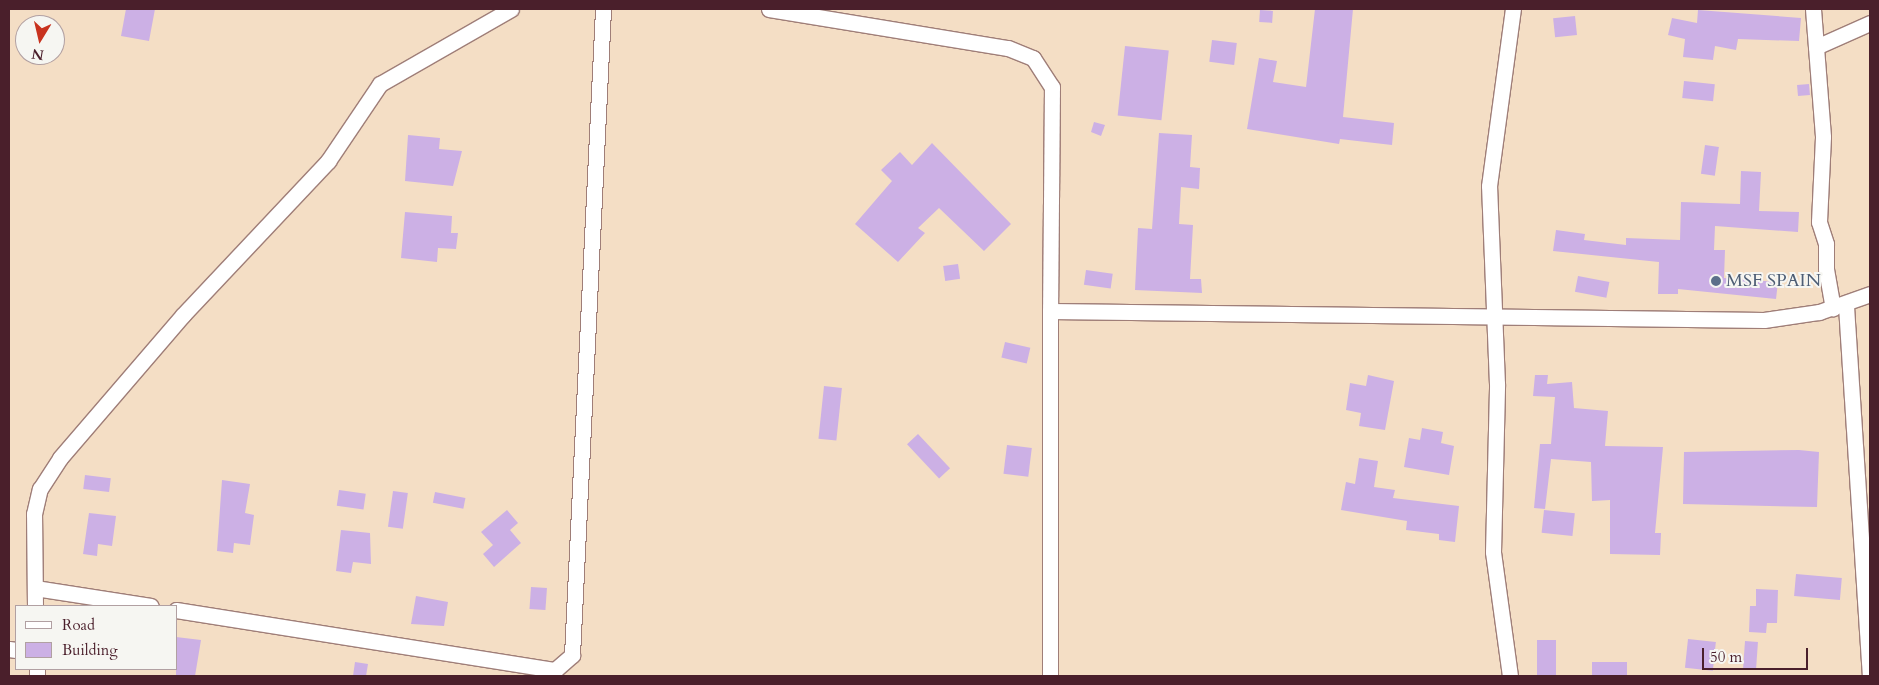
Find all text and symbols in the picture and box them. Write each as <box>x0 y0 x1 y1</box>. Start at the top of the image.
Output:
north arrow <box>15 15 65 65</box>
text: N <box>30 44 45 65</box>
place label: MSF SPAIN <box>1726 270 1821 292</box>
marker: MSF SPAIN <box>1710 275 1722 287</box>
legend <box>15 605 178 670</box>
text: Road <box>62 615 95 635</box>
scale bar <box>1704 638 1810 670</box>
text: Building <box>62 640 118 660</box>
text: 50 m <box>1710 647 1742 667</box>

